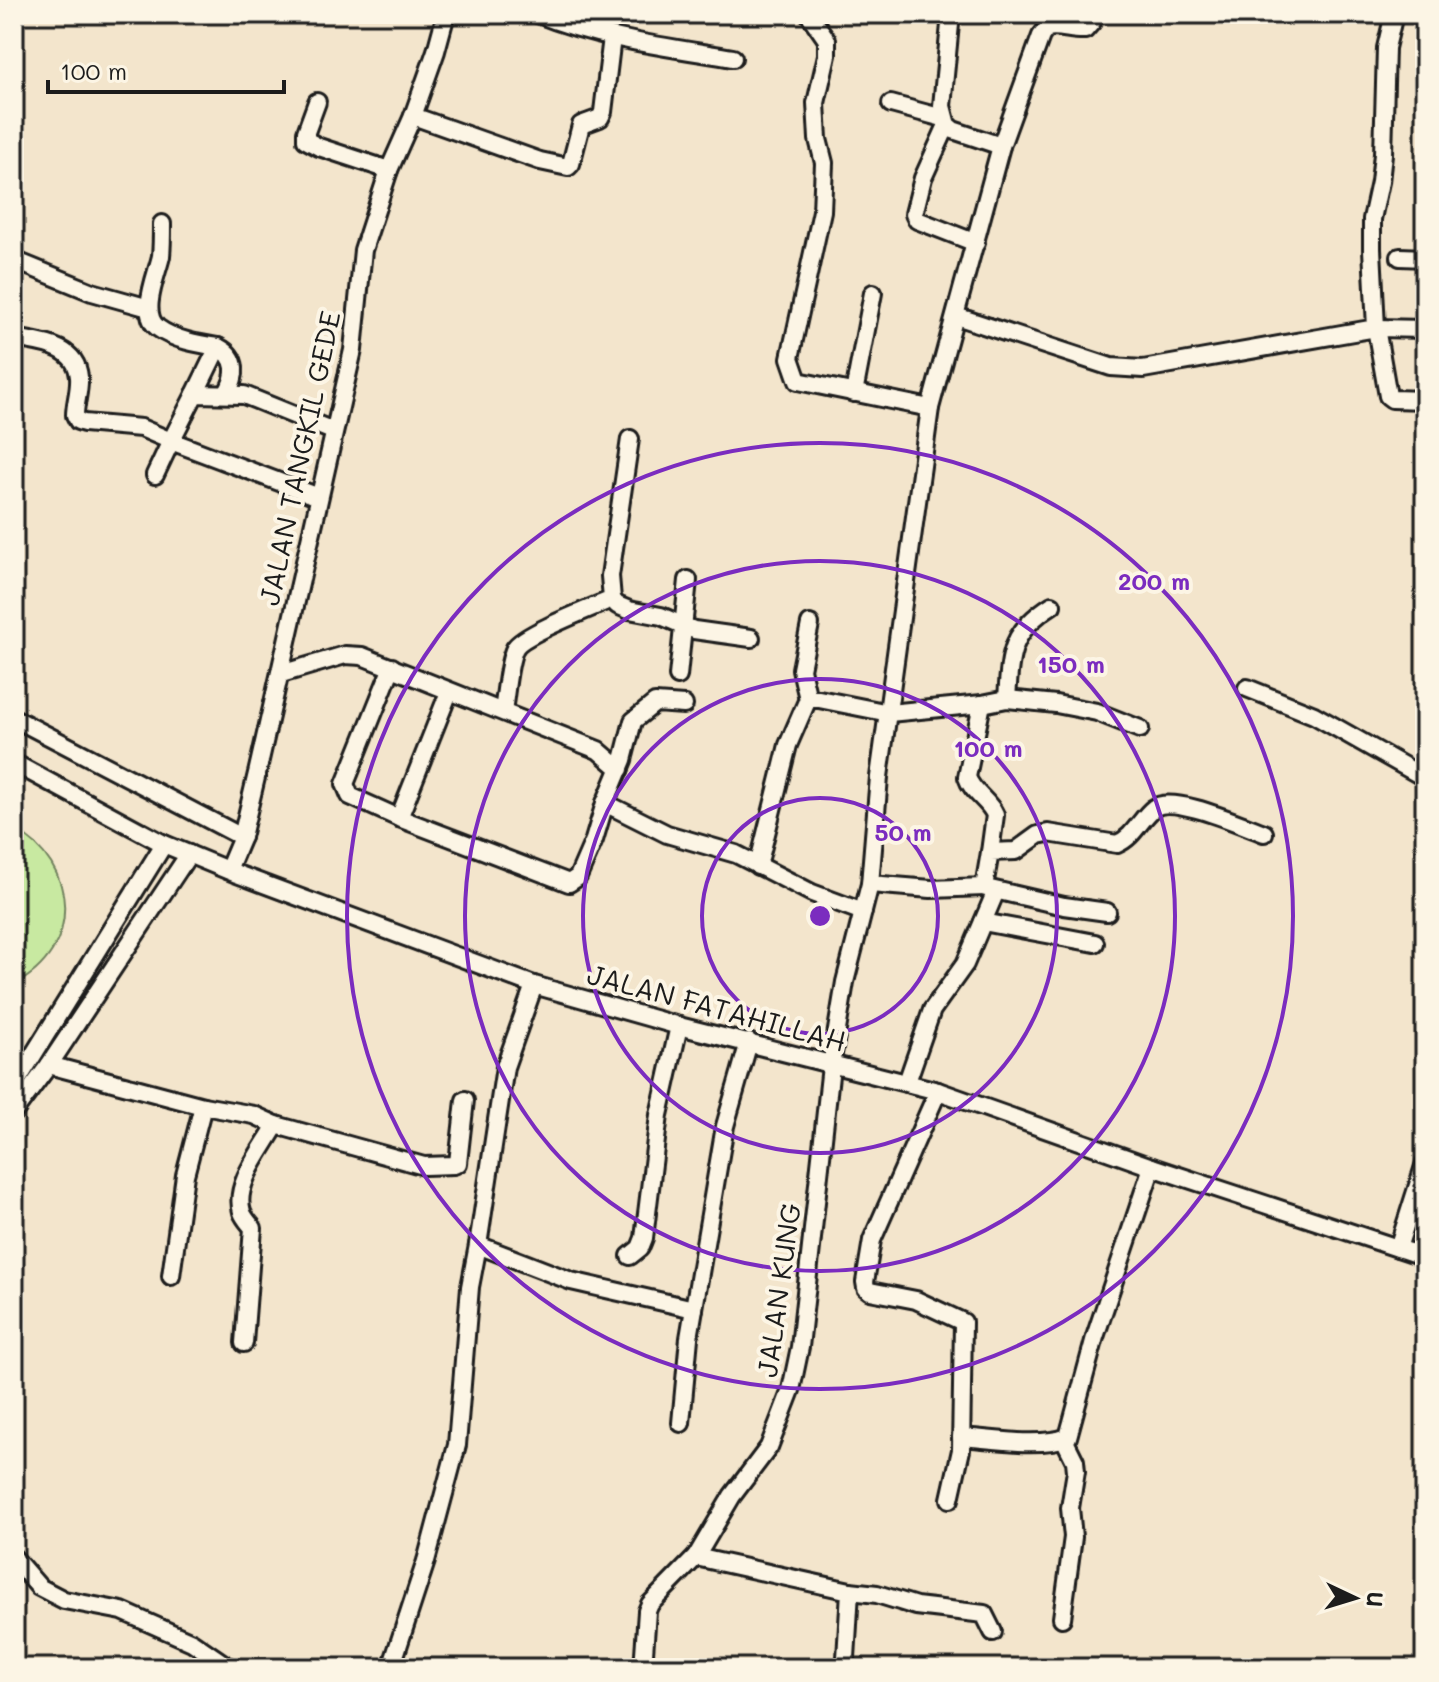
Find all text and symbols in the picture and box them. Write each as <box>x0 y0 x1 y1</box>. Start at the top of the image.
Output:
scale bar <box>48 44 284 94</box>
text: 100 m <box>60 55 127 86</box>
street label: JALAN TANGKIL GEDE <box>250 308 348 608</box>
text: 200 m <box>1118 565 1190 596</box>
text: 150 m <box>1037 648 1105 679</box>
text: 100 m <box>953 732 1023 763</box>
text: 50 m <box>874 816 932 847</box>
centre of rings <box>806 902 834 930</box>
street label: JALAN FATAHILLAH <box>584 955 850 1059</box>
street label: JALAN KUNG <box>748 1201 808 1379</box>
north arrow <box>1315 1558 1395 1638</box>
text: U <box>1360 1591 1390 1608</box>

